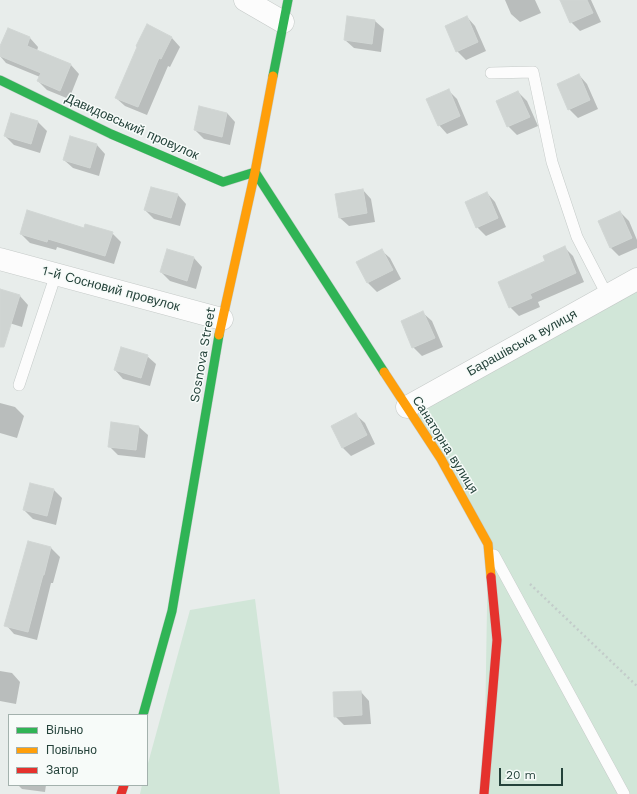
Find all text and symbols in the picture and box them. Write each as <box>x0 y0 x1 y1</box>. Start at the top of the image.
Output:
street label: Давидовський провулок <box>63 90 201 164</box>
street label: 1-й Сосновий провулок <box>41 263 181 315</box>
street label: Sosnova Street <box>187 306 219 404</box>
street label: Барашівська вулиця <box>464 306 580 380</box>
street label: Санаторна вулиця <box>409 393 481 497</box>
legend <box>8 714 148 786</box>
text: Вільно <box>46 723 83 737</box>
text: Повільно <box>46 743 97 757</box>
scale bar <box>501 760 565 786</box>
text: Затор <box>46 763 78 777</box>
text: 20 m <box>506 768 536 782</box>

